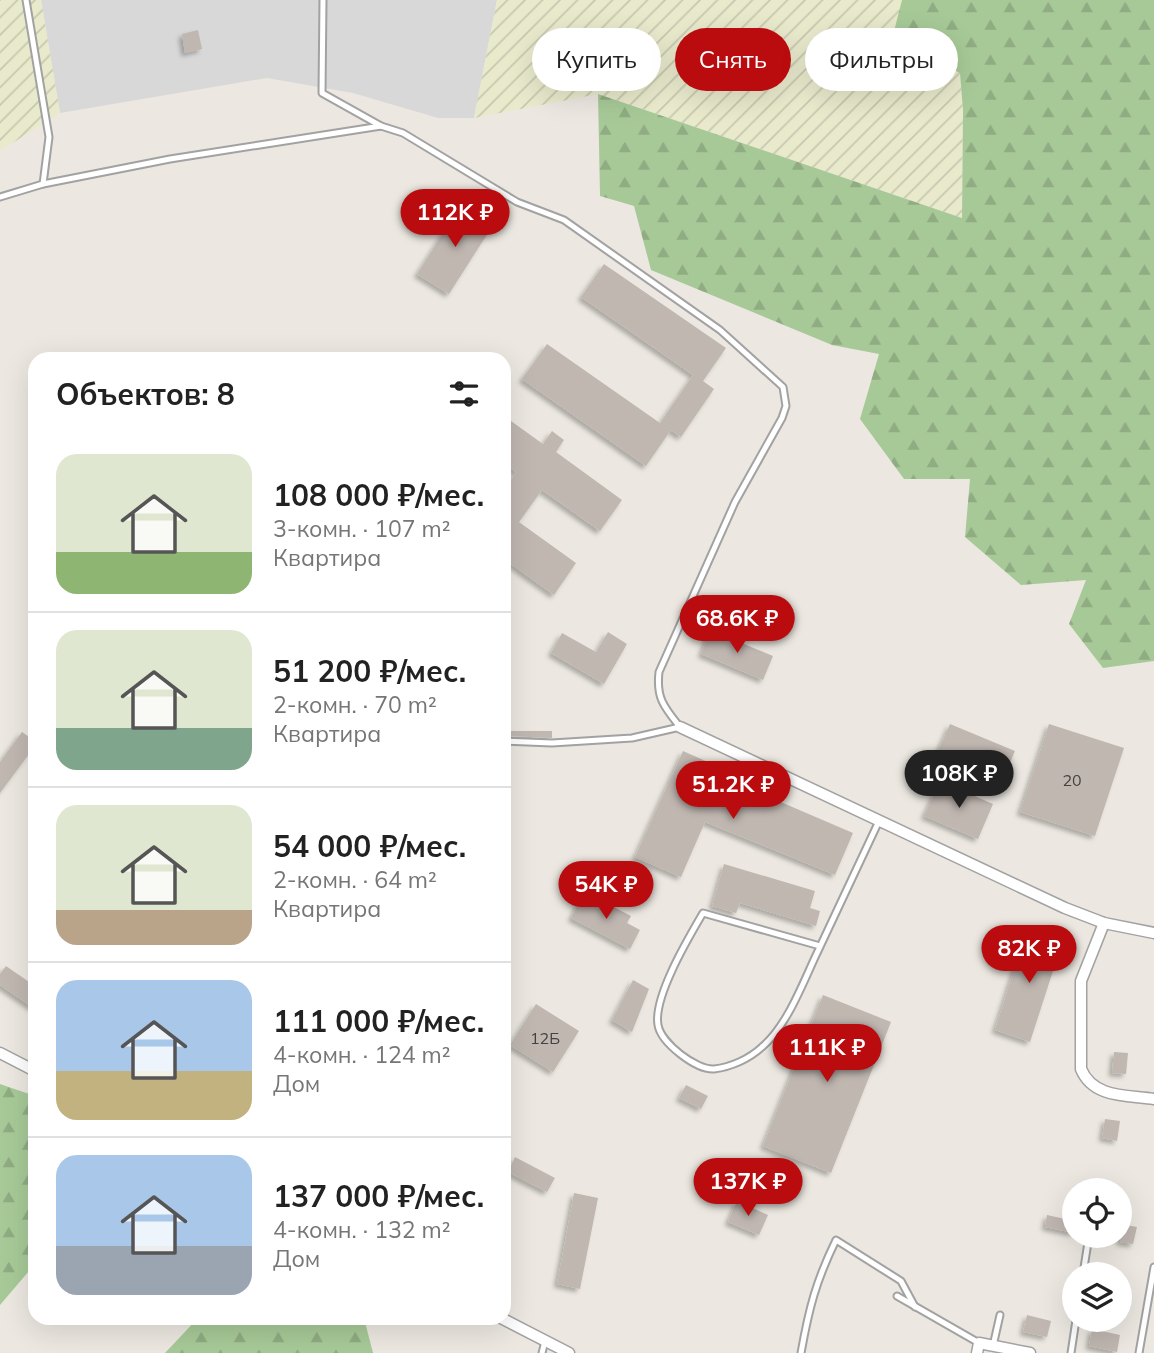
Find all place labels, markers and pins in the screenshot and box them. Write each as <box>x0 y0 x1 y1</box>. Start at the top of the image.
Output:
pin: 112K ₽ <box>398 190 512 249</box>
pin: 68.6K ₽ <box>672 596 802 655</box>
pin: 108K ₽ <box>902 750 1016 810</box>
pin: 51.2K ₽ <box>668 762 798 821</box>
pin: 54K ₽ <box>557 862 655 921</box>
pin: 82K ₽ <box>980 926 1078 985</box>
pin: 111K ₽ <box>770 1024 884 1084</box>
pin: 137K ₽ <box>691 1158 805 1218</box>

